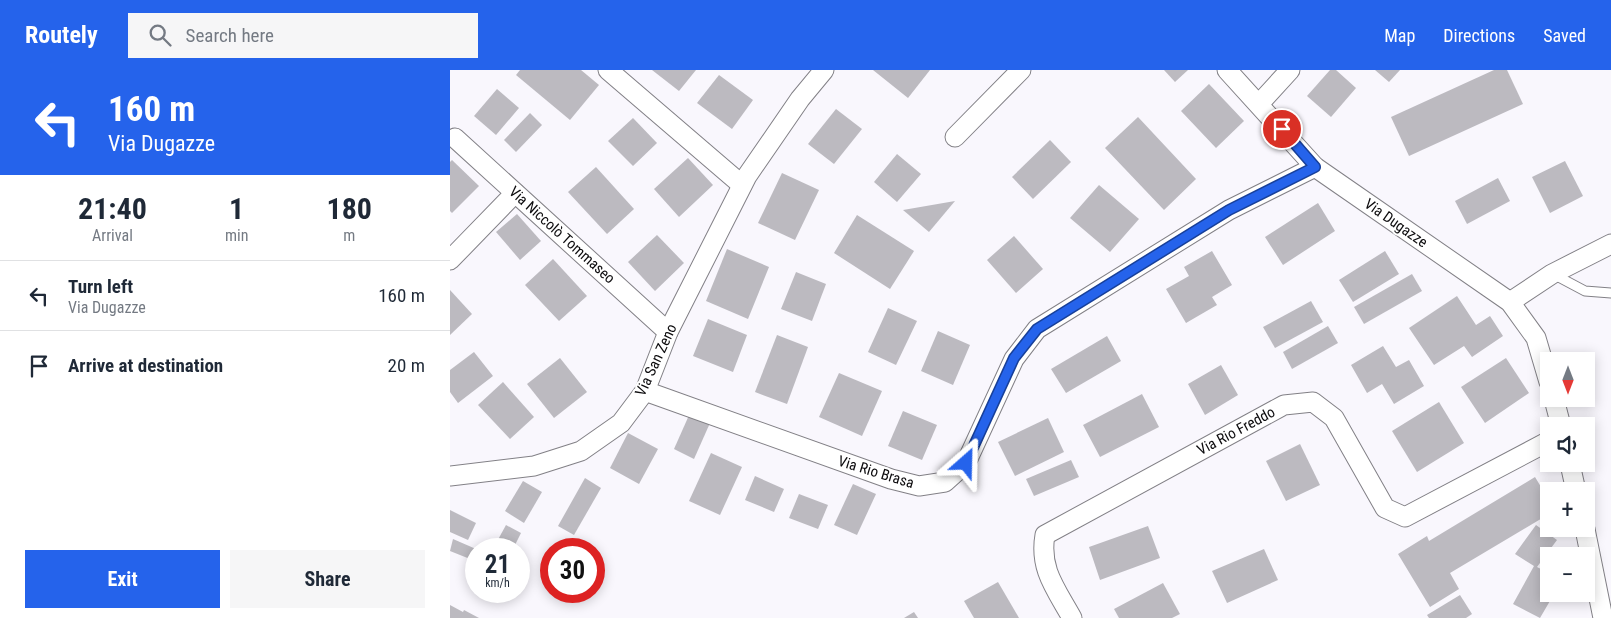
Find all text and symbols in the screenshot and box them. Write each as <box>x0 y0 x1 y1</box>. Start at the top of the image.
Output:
search box <box>128 13 478 58</box>
text: Routely <box>25 21 98 49</box>
icon: search <box>146 21 174 49</box>
text: Search here <box>186 24 274 47</box>
text: Map <box>1384 25 1415 46</box>
text: Directions <box>1443 25 1515 46</box>
text: Saved <box>1543 25 1586 46</box>
text: 160 m <box>108 89 195 130</box>
icon: left <box>25 90 90 155</box>
pin <box>1261 108 1303 150</box>
icon: arrive <box>1268 115 1296 143</box>
text: Via Dugazze <box>108 131 215 156</box>
street label: Via Niccolò Tommaseo <box>505 183 619 287</box>
text: 21:40 <box>78 191 147 226</box>
text: 1 <box>229 191 244 226</box>
text: 180 <box>326 191 372 226</box>
street label: Via Dugazze <box>1361 195 1431 251</box>
text: Arrival <box>92 226 133 245</box>
text: min <box>225 226 248 245</box>
text: m <box>343 226 355 245</box>
text: Turn left <box>68 275 133 298</box>
icon: left <box>25 282 53 310</box>
text: 160 m <box>378 284 425 307</box>
text: Via Dugazze <box>68 298 146 317</box>
street label: Via San Zeno <box>631 321 681 399</box>
icon: arrive <box>25 352 53 380</box>
north arrow <box>1540 352 1595 408</box>
map controls <box>1540 352 1595 602</box>
text: Arrive at destination <box>68 354 223 377</box>
text: 20 m <box>388 354 425 377</box>
street label: Via Rio Freddo <box>1194 403 1278 459</box>
button: sound <box>1540 417 1595 472</box>
position arrow <box>939 436 991 488</box>
street label: Via Rio Brasa <box>836 452 916 492</box>
button: + <box>1540 482 1595 537</box>
speed limit sign: 30 <box>540 538 605 603</box>
button: − <box>1540 547 1595 602</box>
button: Exit <box>25 550 220 608</box>
button: Share <box>230 550 425 608</box>
text: 21 <box>485 550 510 579</box>
text: km/h <box>485 576 510 590</box>

